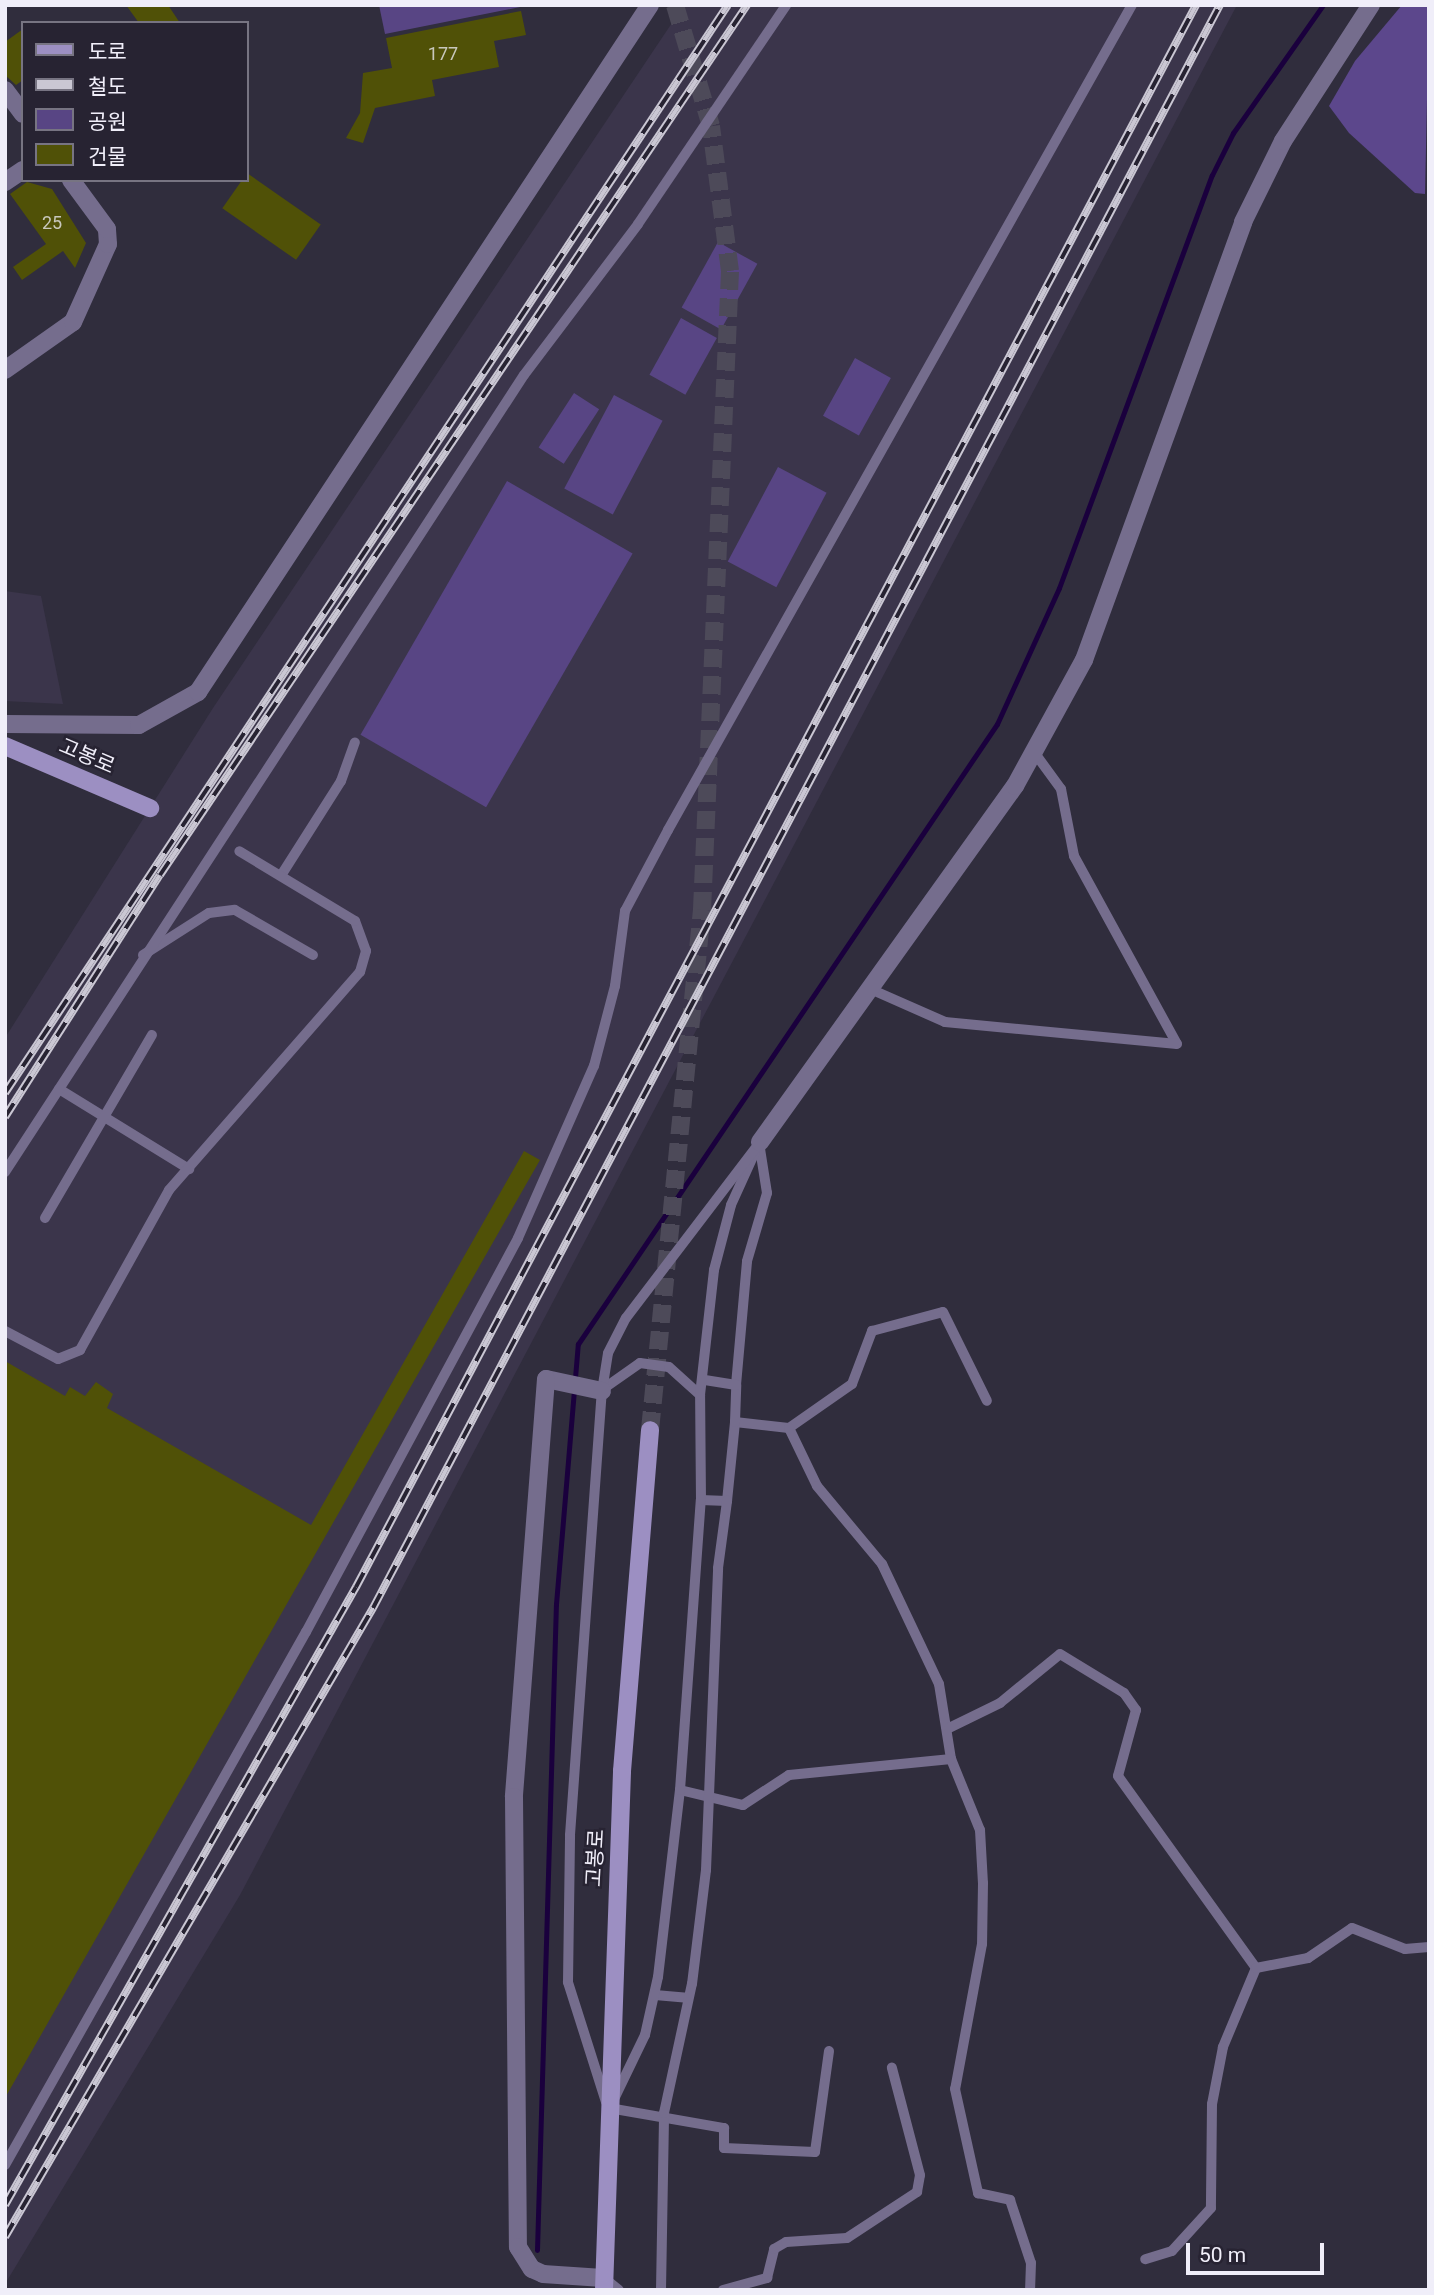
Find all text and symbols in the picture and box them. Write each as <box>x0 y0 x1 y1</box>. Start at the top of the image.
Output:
legend <box>21 21 248 182</box>
text: 도로 <box>88 40 127 64</box>
house number: 177 <box>428 43 458 65</box>
text: 철도 <box>88 75 127 99</box>
text: 공원 <box>88 110 127 134</box>
text: 건물 <box>88 145 127 169</box>
house number: 25 <box>42 212 62 234</box>
street label: 고봉로 <box>55 733 119 779</box>
street label: 고봉로 <box>581 1828 609 1888</box>
scale bar <box>1189 2228 1327 2272</box>
text: 50 m <box>1199 2243 1246 2267</box>

